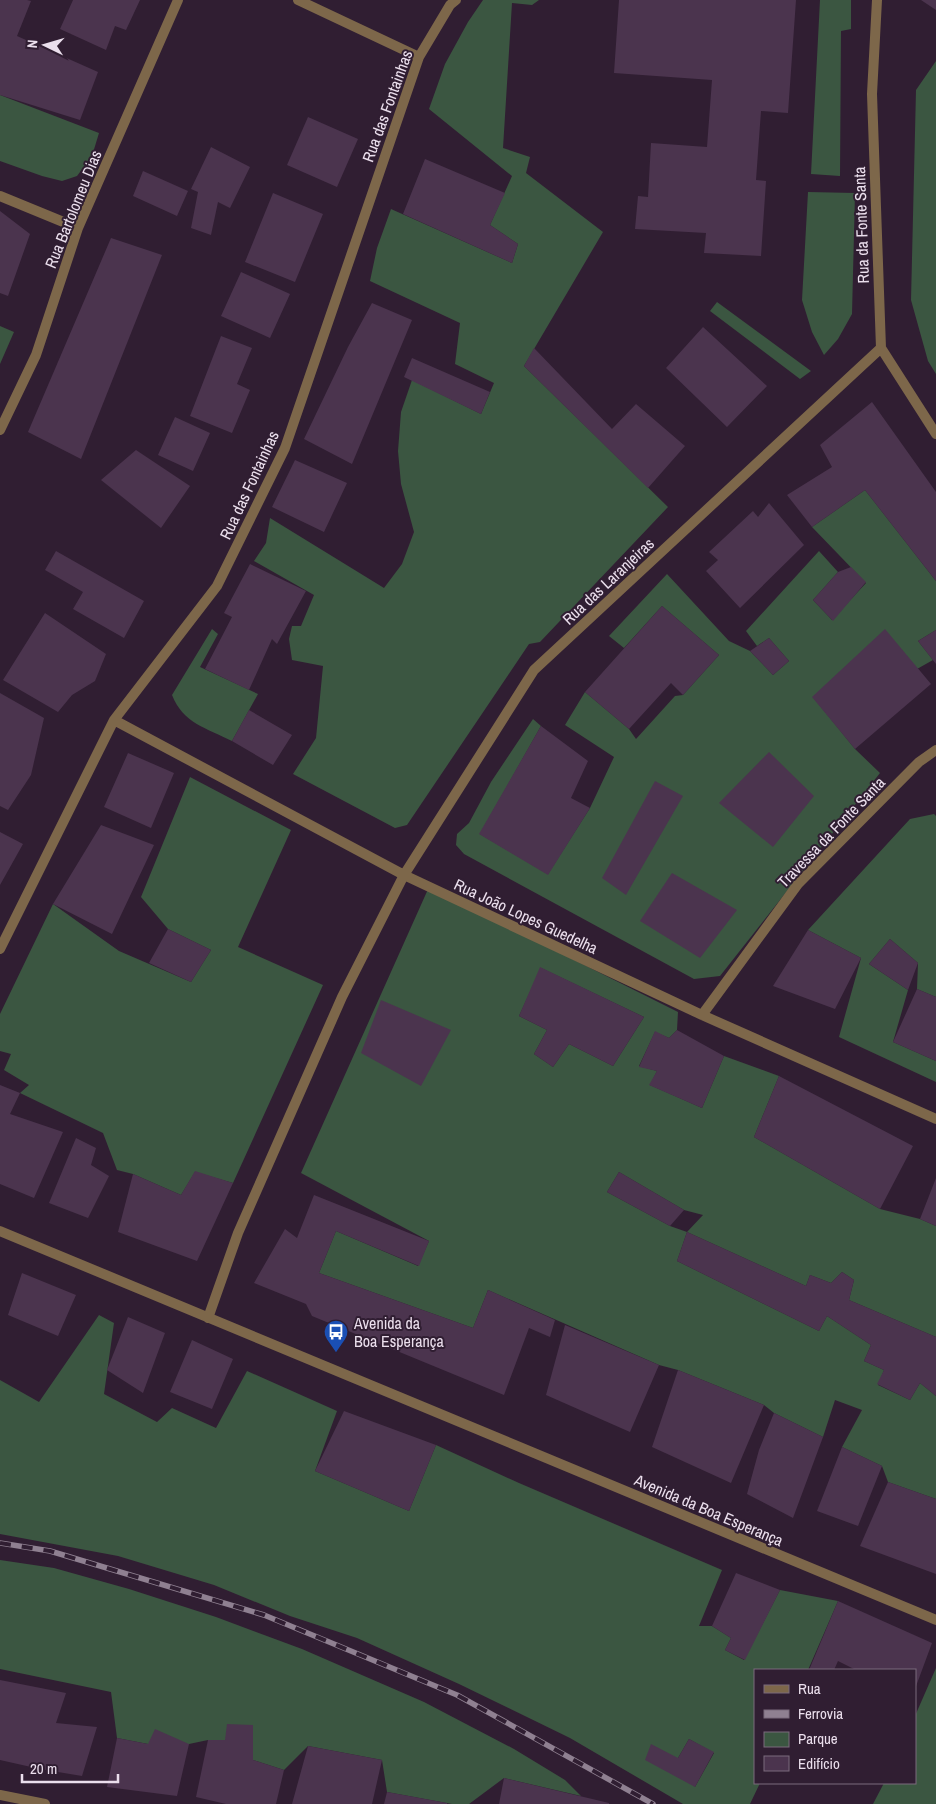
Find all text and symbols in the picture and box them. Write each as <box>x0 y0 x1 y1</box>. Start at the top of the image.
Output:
north arrow <box>20 20 70 70</box>
text: N <box>23 39 41 49</box>
street label: Rua das Fontainhas <box>357 47 417 165</box>
street label: Rua Bartolomeu Dias <box>39 147 107 271</box>
street label: Rua da Fonte Santa <box>848 166 874 284</box>
street label: Rua das Fontainhas <box>214 427 284 543</box>
street label: Rua das Laranjeiras <box>557 533 659 629</box>
street label: Travessa da Fonte Santa <box>772 771 890 892</box>
street label: Rua João Lopes Guedelha <box>451 873 602 959</box>
place label: Avenida da Boa Esperança <box>353 1312 444 1352</box>
bus stop icon: Avenida da Boa Esperança <box>323 1319 349 1353</box>
street label: Avenida da Boa Esperança <box>630 1468 787 1552</box>
legend <box>754 1669 916 1784</box>
text: Rua <box>798 1678 821 1699</box>
text: Ferrovia <box>798 1703 843 1724</box>
text: Parque <box>798 1728 838 1749</box>
scale bar <box>22 1752 119 1784</box>
text: Edifício <box>798 1753 840 1774</box>
text: 20 m <box>30 1758 57 1779</box>

